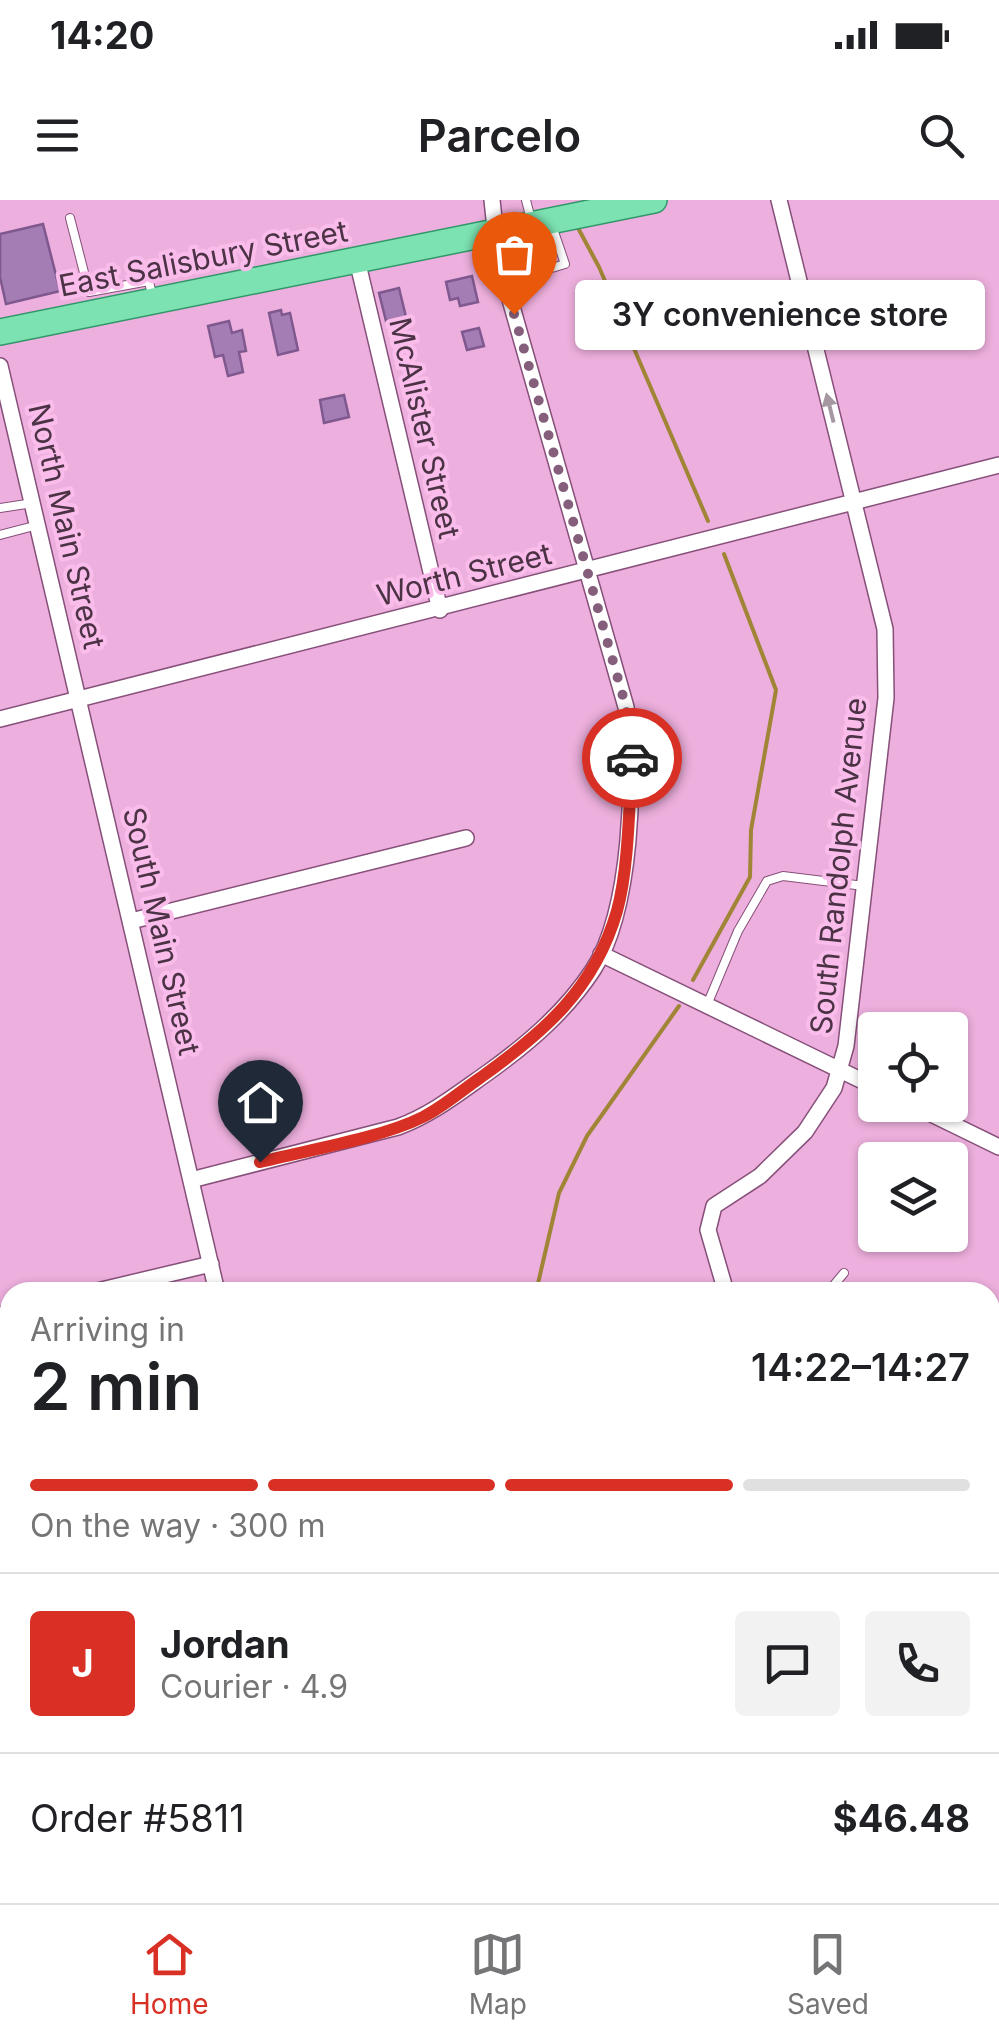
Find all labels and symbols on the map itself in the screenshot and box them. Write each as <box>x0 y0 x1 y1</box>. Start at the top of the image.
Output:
street label: East Salisbury Street <box>56 212 351 304</box>
pin <box>472 212 557 315</box>
callout: 3Y convenience store <box>574 279 984 349</box>
street label: McAlister Street <box>382 314 468 542</box>
one-way arrow <box>822 392 837 423</box>
street label: North Main Street <box>21 400 113 652</box>
street label: Worth Street <box>373 535 555 613</box>
street label: South Randolph Avenue <box>802 696 874 1036</box>
courier <box>582 708 682 808</box>
street label: South Main Street <box>116 804 208 1058</box>
pin <box>218 1060 303 1163</box>

